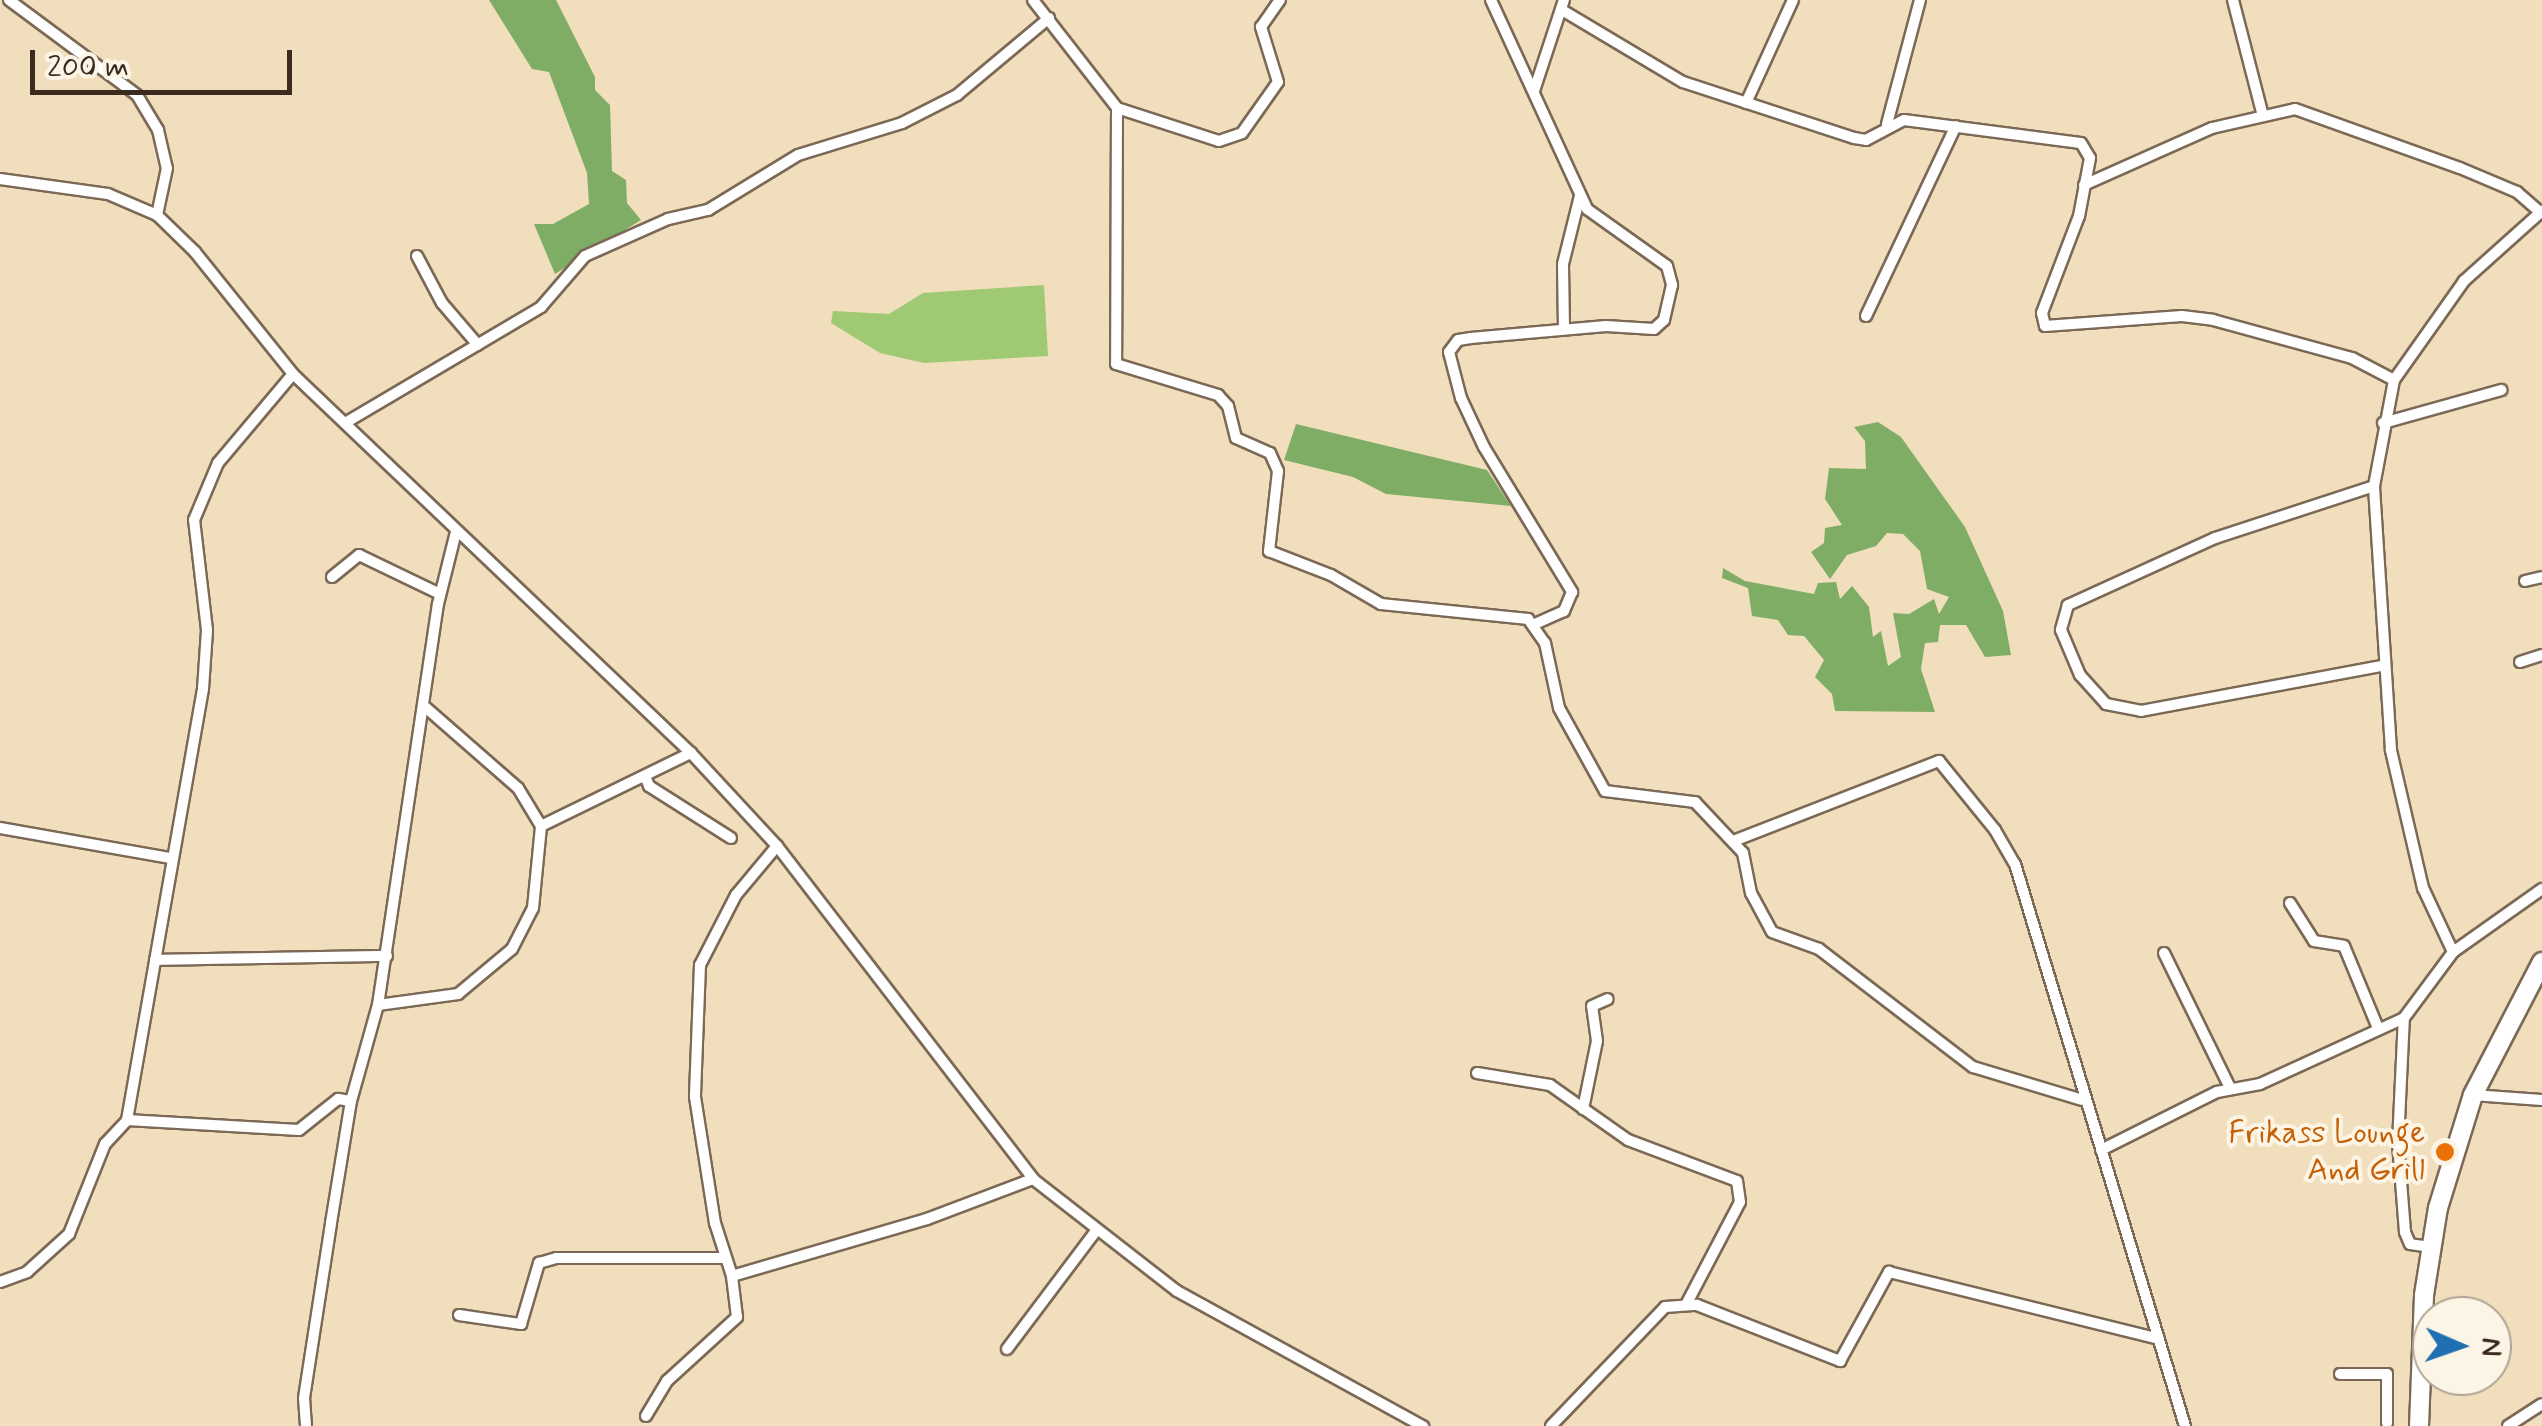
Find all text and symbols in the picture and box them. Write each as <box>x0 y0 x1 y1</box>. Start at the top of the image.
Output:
scale bar <box>35 30 298 92</box>
text: 200 m <box>47 48 129 87</box>
place label: Frikass Lounge And Grill <box>2225 1115 2425 1190</box>
marker: Frikass Lounge And Grill <box>2434 1141 2456 1163</box>
north arrow <box>2412 1296 2512 1396</box>
text: N <box>2472 1337 2509 1357</box>

